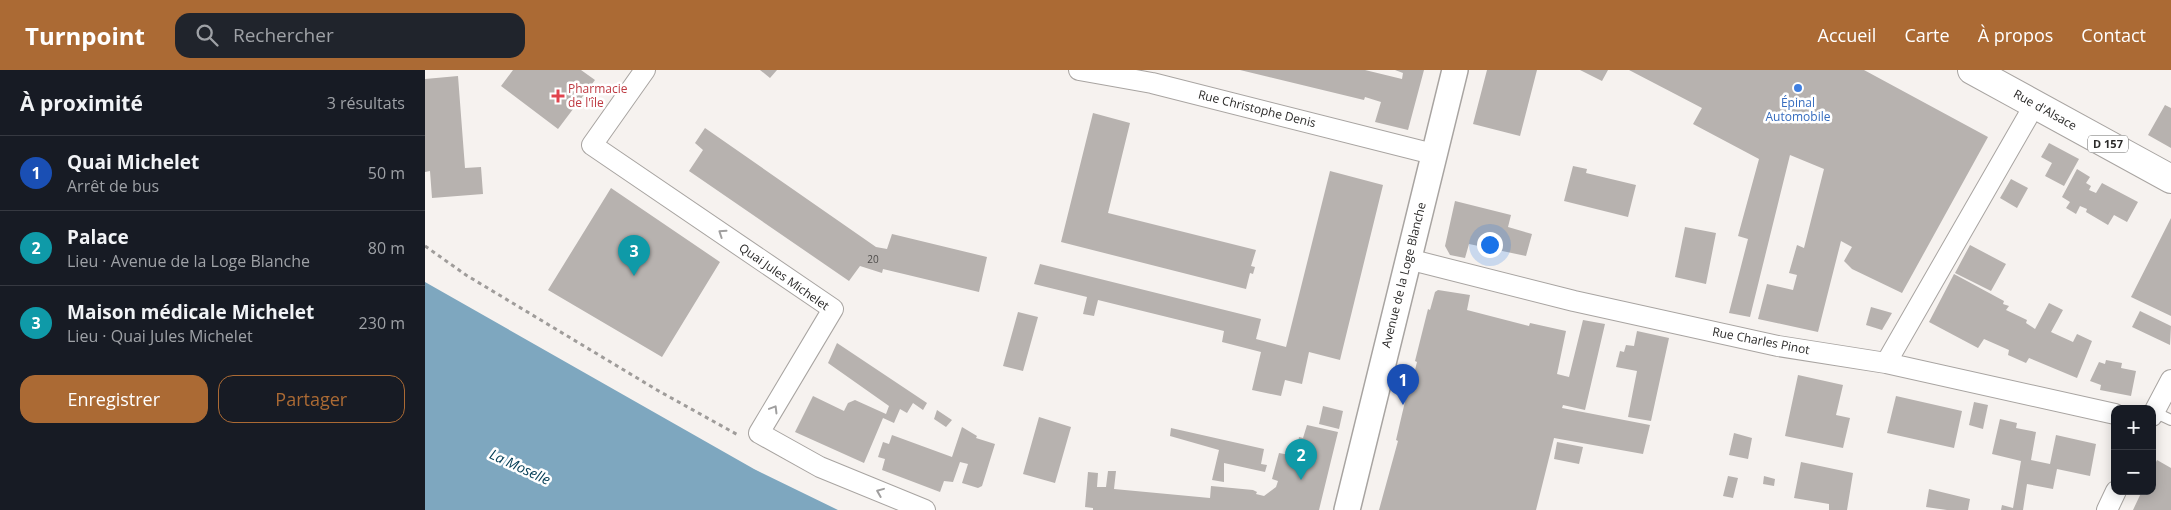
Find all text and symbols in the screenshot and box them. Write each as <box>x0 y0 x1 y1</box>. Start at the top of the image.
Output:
search box <box>175 13 525 58</box>
text: Turnpoint <box>25 19 145 52</box>
icon: search <box>193 21 221 49</box>
text: Rechercher <box>233 22 334 48</box>
text: Accueil <box>1818 23 1876 47</box>
text: Carte <box>1904 23 1950 47</box>
text: À propos <box>1978 23 2053 47</box>
text: Contact <box>2081 23 2146 47</box>
place label: Pharmacie de l'île <box>568 80 628 111</box>
marker: Épinal Automobile <box>1792 82 1804 94</box>
street label: Rue d'Alsace <box>2010 85 2080 134</box>
street label: Rue Christophe Denis <box>1196 86 1318 131</box>
text: À proximité <box>20 89 143 117</box>
marker: Pharmacie de l'île <box>552 90 564 102</box>
text: 3 résultats <box>327 92 405 114</box>
place label: Épinal Automobile <box>1766 94 1831 125</box>
road number: D 157 <box>2088 136 2128 152</box>
text: Quai Michelet <box>67 149 199 175</box>
text: 1 <box>31 162 41 184</box>
text: 50 m <box>368 162 405 184</box>
text: Arrêt de bus <box>67 175 159 197</box>
street label: Avenue de la Loge Blanche <box>1377 200 1430 349</box>
text: Palace <box>67 224 129 250</box>
one-way arrow <box>718 230 728 239</box>
your location <box>1477 232 1503 258</box>
pin: 3 <box>618 235 650 276</box>
text: 2 <box>31 237 41 259</box>
text: 80 m <box>368 237 405 259</box>
street label: Quai Jules Michelet <box>736 239 833 314</box>
text: Lieu · Avenue de la Loge Blanche <box>67 250 310 272</box>
house number: 20 <box>867 252 879 266</box>
text: Maison médicale Michelet <box>67 299 314 325</box>
text: 3 <box>31 312 41 334</box>
text: 230 m <box>359 312 405 334</box>
street label: Rue Charles Pinot <box>1711 323 1811 358</box>
text: Lieu · Quai Jules Michelet <box>67 325 253 347</box>
pin: 1 <box>1387 364 1419 405</box>
button: Enregistrer <box>20 375 208 423</box>
button: Partager <box>218 375 405 423</box>
one-way arrow <box>767 405 777 414</box>
map controls <box>2111 405 2156 495</box>
button: + <box>2111 405 2156 450</box>
pin: 2 <box>1285 439 1317 480</box>
water label: La Moselle <box>487 444 554 489</box>
button: − <box>2111 450 2156 495</box>
one-way arrow <box>876 487 885 498</box>

